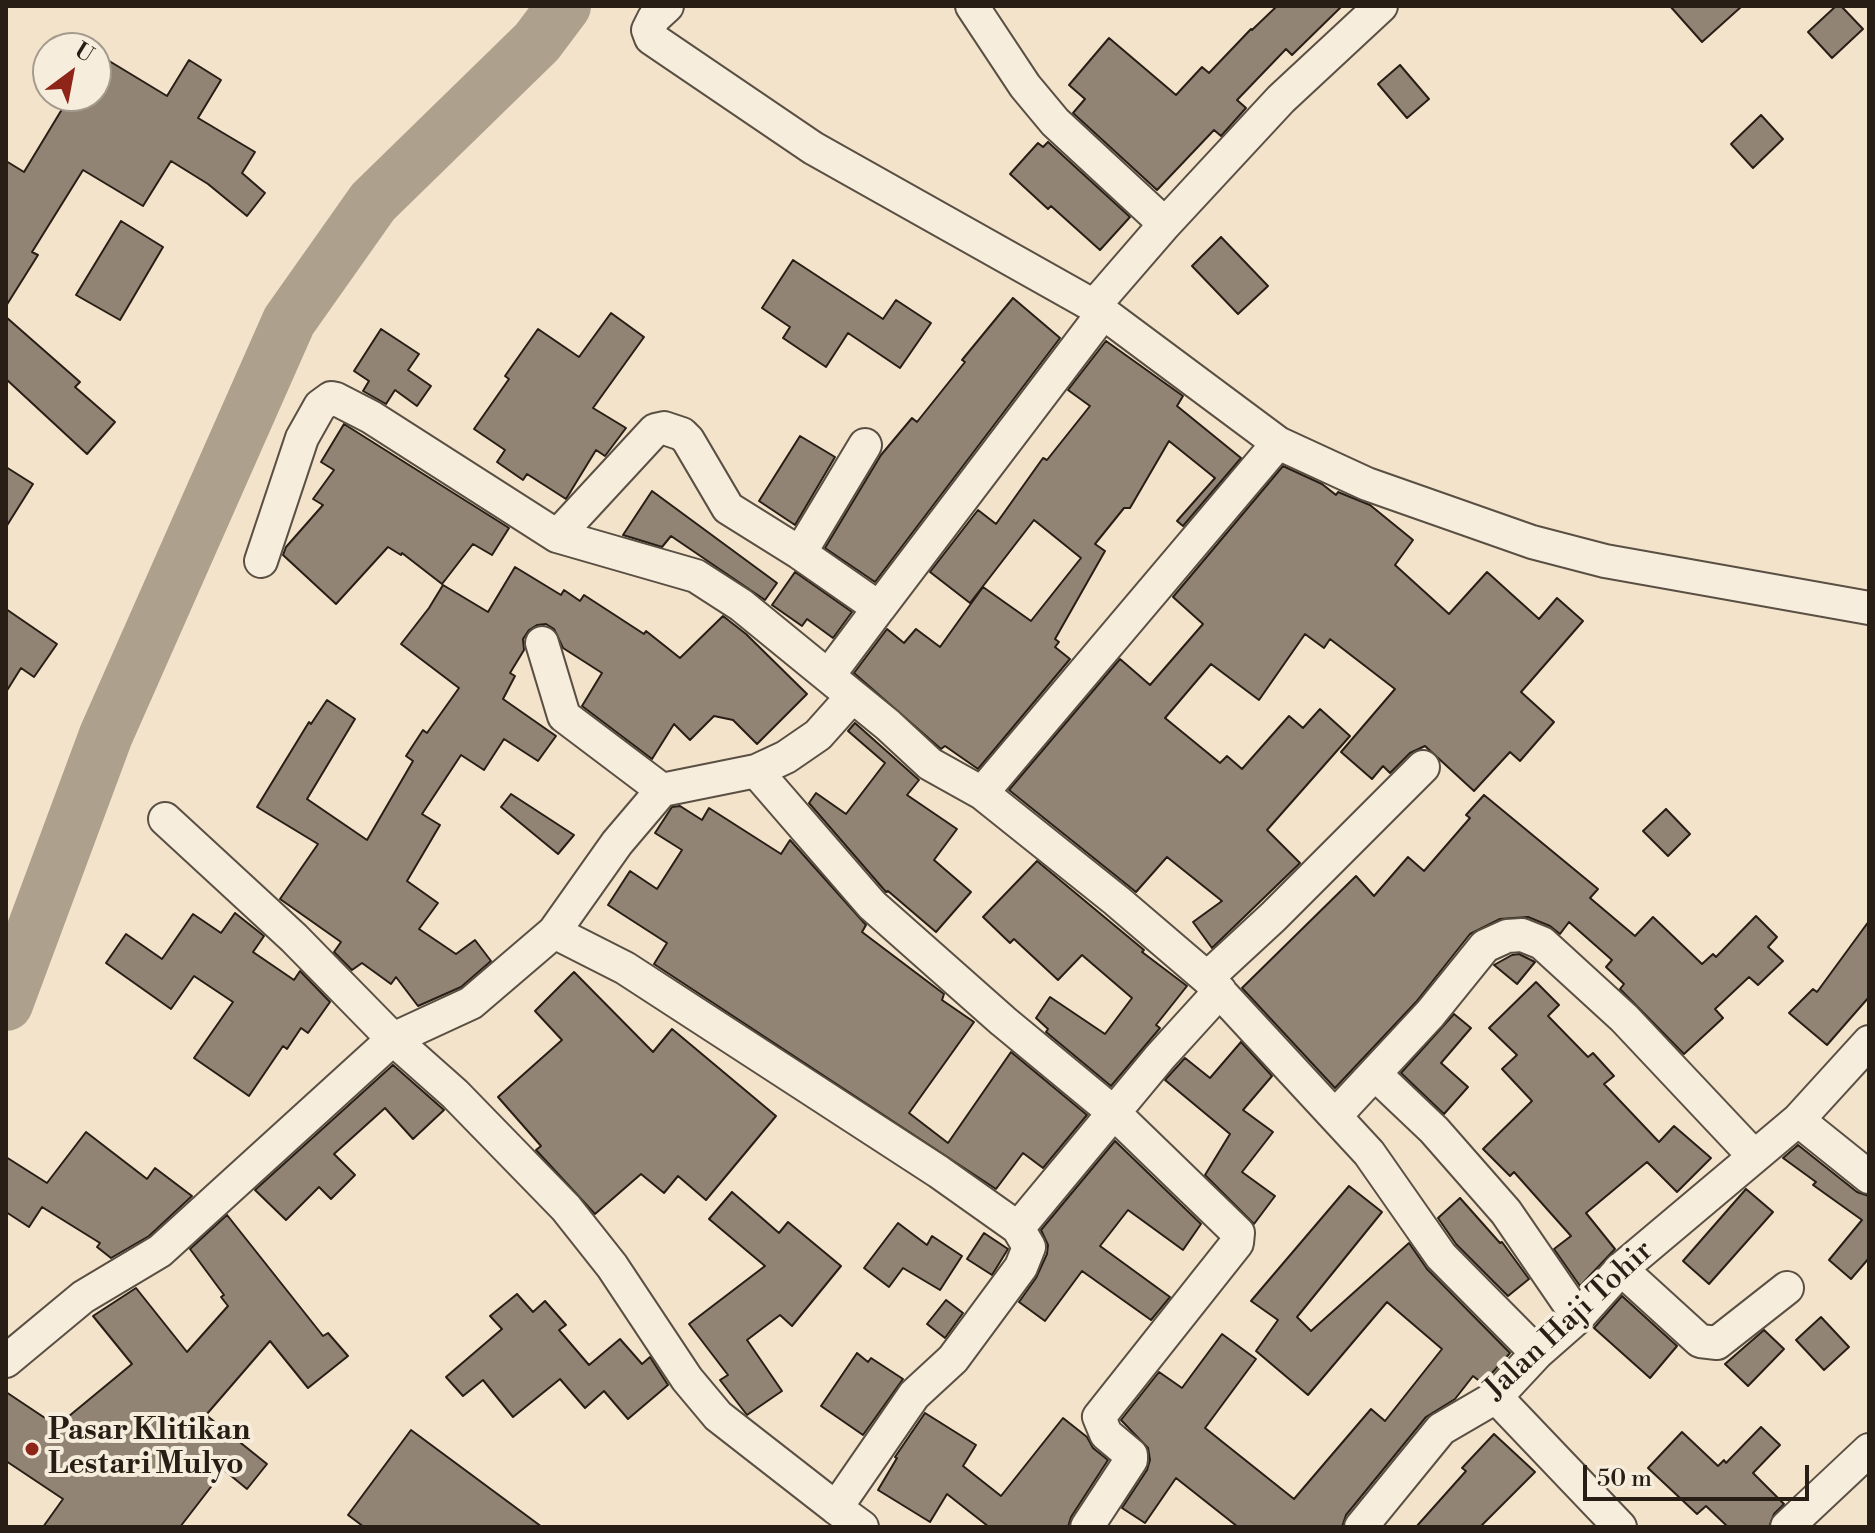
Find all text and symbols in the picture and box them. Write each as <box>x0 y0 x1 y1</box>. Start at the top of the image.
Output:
north arrow <box>32 32 112 112</box>
text: U <box>70 37 98 69</box>
street label: Jalan Haji Tohir <box>1478 1234 1662 1408</box>
place label: Pasar Klitikan Lestari Mulyo <box>48 1414 250 1484</box>
marker: Pasar Klitikan Lestari Mulyo <box>23 1440 41 1458</box>
scale bar <box>1587 1449 1813 1499</box>
text: 50 m <box>1597 1464 1652 1494</box>

